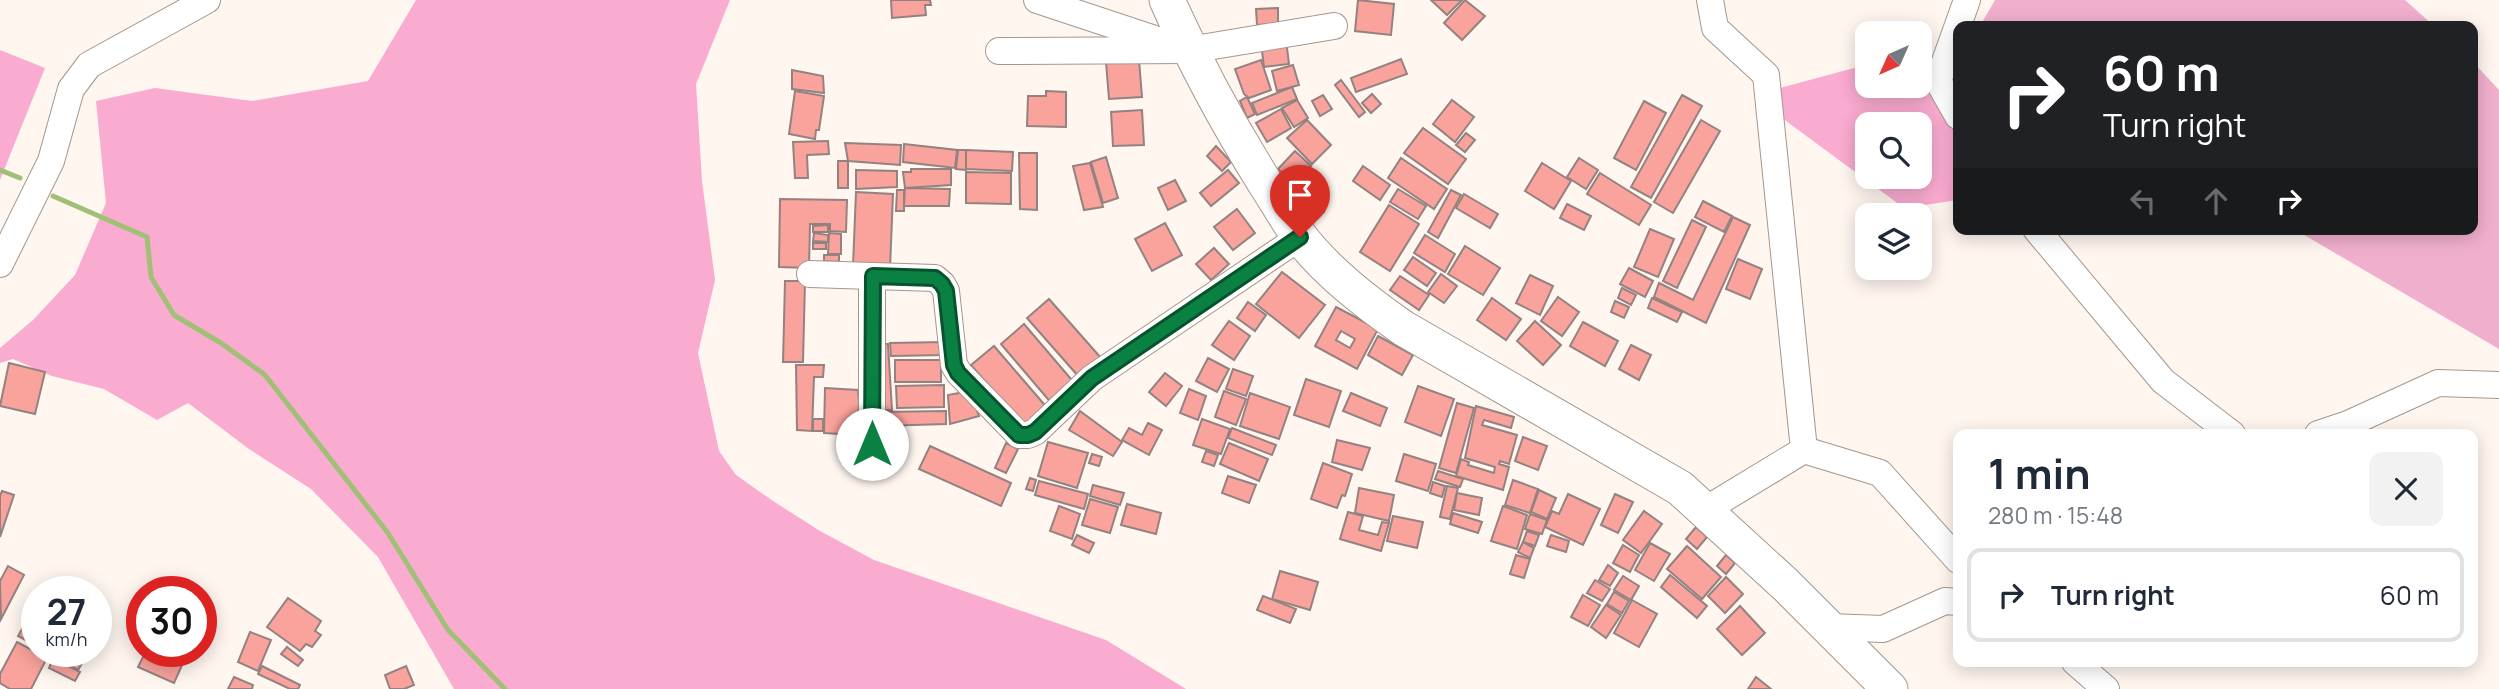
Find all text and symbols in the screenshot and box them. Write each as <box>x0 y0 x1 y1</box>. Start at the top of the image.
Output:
north arrow <box>1855 21 1932 98</box>
map controls <box>1855 21 1932 280</box>
text: 60 m <box>2103 39 2220 106</box>
icon: right <box>1988 49 2079 140</box>
text: Turn right <box>2103 103 2246 147</box>
button: search <box>1855 112 1932 189</box>
pin <box>1270 165 1330 237</box>
icon: arrive <box>1281 176 1319 214</box>
icon: left <box>2124 182 2162 220</box>
icon: ahead <box>2197 182 2235 220</box>
icon: right <box>2270 182 2308 220</box>
button: layers <box>1855 203 1932 280</box>
position arrow <box>835 407 909 481</box>
text: 1 min <box>1988 444 2091 502</box>
button: close <box>2369 452 2443 526</box>
text: 280 m · 15:48 <box>1988 499 2123 531</box>
speed limit sign: 30 <box>126 576 217 667</box>
icon: right <box>1992 576 2030 614</box>
text: Turn right <box>2051 577 2175 613</box>
text: 60 m <box>2380 577 2439 613</box>
text: 27 <box>47 588 86 636</box>
text: km/h <box>46 627 87 651</box>

